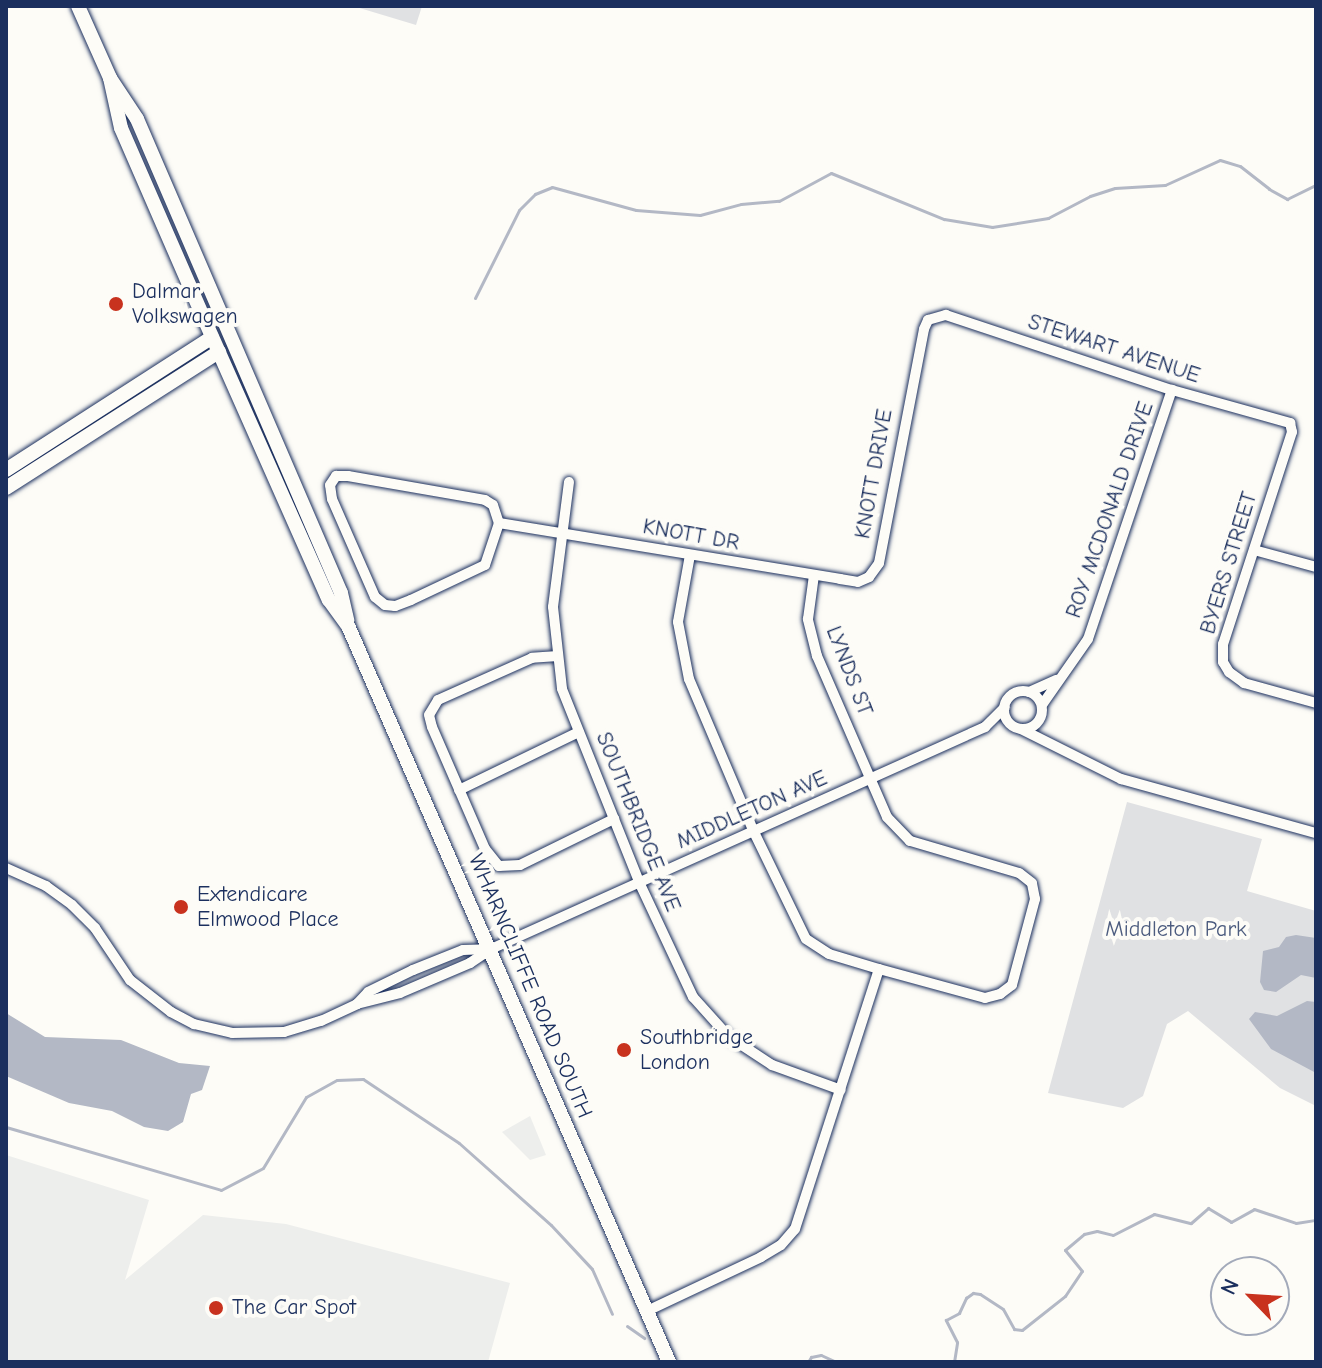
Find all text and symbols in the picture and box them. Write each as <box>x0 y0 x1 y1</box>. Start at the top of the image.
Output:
place label: Dalmar Volkswagen <box>132 278 238 330</box>
marker: Dalmar Volkswagen <box>107 295 125 313</box>
street label: STEWART AVENUE <box>1025 309 1203 389</box>
street label: ROY MCDONALD DRIVE <box>1061 398 1159 622</box>
street label: KNOTT DRIVE <box>850 407 898 541</box>
street label: BYERS STREET <box>1195 489 1263 637</box>
street label: KNOTT DR <box>641 514 741 556</box>
street label: LYNDS ST <box>820 623 878 719</box>
street label: SOUTHBRIDGE AVE <box>590 728 686 916</box>
street label: MIDDLETON AVE <box>673 765 831 855</box>
street label: WHARNCLIFFE ROAD SOUTH <box>462 850 598 1122</box>
place label: Extendicare Elmwood Place <box>197 881 338 932</box>
marker: Extendicare Elmwood Place <box>172 898 190 916</box>
park label: Middleton Park <box>1105 917 1247 943</box>
place label: Southbridge London <box>640 1024 753 1076</box>
marker: Southbridge London <box>615 1041 633 1059</box>
north arrow <box>1210 1256 1290 1336</box>
text: N <box>1215 1275 1245 1299</box>
place label: The Car Spot <box>232 1295 356 1321</box>
marker: The Car Spot <box>207 1299 225 1317</box>

